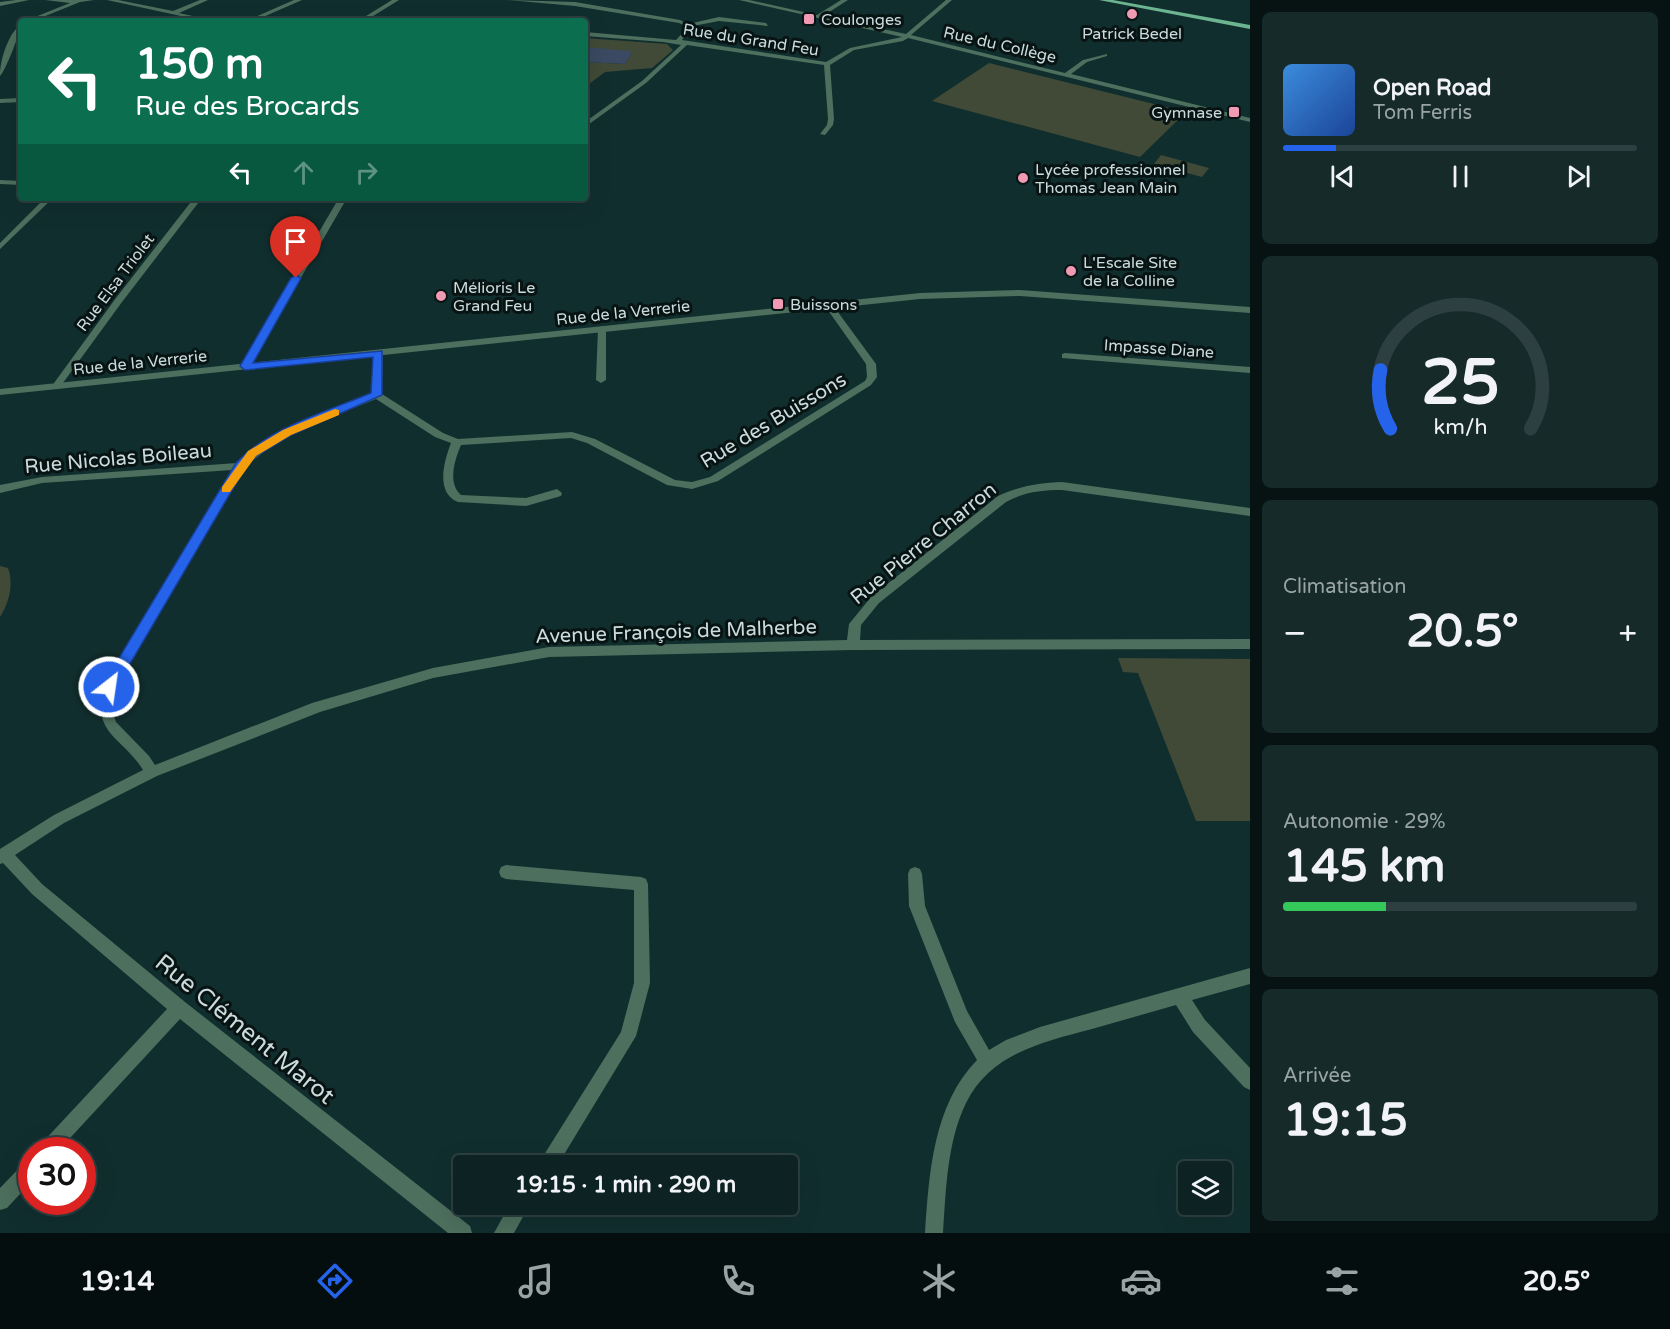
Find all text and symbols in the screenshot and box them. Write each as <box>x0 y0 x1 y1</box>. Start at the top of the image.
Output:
marker: Patrick Bedel <box>1125 7 1139 21</box>
place label: Coulonges <box>821 10 902 30</box>
marker: Coulonges <box>802 12 816 26</box>
street label: Rue du Grand Feu <box>681 19 820 61</box>
street label: Rue du Collège <box>941 22 1058 68</box>
place label: Patrick Bedel <box>1082 24 1182 44</box>
text: 150 m <box>135 39 264 90</box>
icon: left <box>36 42 114 120</box>
text: Open Road <box>1373 75 1491 101</box>
text: Rue des Brocards <box>135 90 360 123</box>
text: Tom Ferris <box>1373 101 1472 125</box>
place label: Gymnase <box>1151 103 1222 123</box>
marker: Gymnase <box>1227 105 1241 119</box>
icon: left <box>224 156 257 189</box>
icon: ahead <box>287 156 320 189</box>
icon: right <box>350 156 383 189</box>
place label: Lycée professionnel Thomas Jean Main <box>1035 160 1185 198</box>
icon: previous <box>1326 160 1359 193</box>
icon: pause <box>1444 160 1477 193</box>
icon: next <box>1562 160 1595 193</box>
marker: Lycée professionnel Thomas Jean Main <box>1016 171 1030 185</box>
pin <box>270 216 321 278</box>
icon: arrive <box>279 225 312 258</box>
street label: Rue Elsa Triolet <box>73 230 159 335</box>
place label: L'Escale Site de la Colline <box>1083 253 1177 291</box>
marker: L'Escale Site de la Colline <box>1064 264 1078 278</box>
place label: Mélioris Le Grand Feu <box>453 278 535 316</box>
marker: Mélioris Le Grand Feu <box>434 289 448 303</box>
place label: Buissons <box>790 295 857 315</box>
street label: Rue de la Verrerie <box>555 296 691 330</box>
marker: Buissons <box>771 297 785 311</box>
street label: Impasse Diane <box>1103 335 1215 363</box>
street label: Rue de la Verrerie <box>72 346 208 380</box>
text: 25 <box>1421 346 1499 421</box>
street label: Rue des Buissons <box>696 368 851 474</box>
text: km/h <box>1433 415 1487 441</box>
street label: Rue Nicolas Boileau <box>23 439 213 479</box>
street label: Rue Pierre Charron <box>846 478 1001 610</box>
text: Climatisation <box>1283 575 1406 599</box>
text: 20.5° <box>1406 605 1519 659</box>
text: − <box>1283 614 1307 653</box>
text: + <box>1618 614 1637 653</box>
street label: Avenue François de Malherbe <box>535 615 817 649</box>
position arrow <box>77 655 141 719</box>
text: Autonomie · 29% <box>1283 810 1445 834</box>
text: 145 km <box>1283 840 1445 894</box>
street label: Rue Clément Marot <box>149 948 340 1111</box>
text: Arrivée <box>1283 1064 1351 1088</box>
text: 19:15 <box>1283 1094 1408 1148</box>
speed limit sign: 30 <box>18 1137 96 1215</box>
map controls <box>1178 1161 1232 1215</box>
button: layers <box>1178 1161 1232 1215</box>
text: 19:15 · 1 min · 290 m <box>515 1172 736 1198</box>
icon: directions <box>314 1260 356 1302</box>
icon: music <box>515 1260 557 1302</box>
icon: phone <box>717 1260 759 1302</box>
icon: climate <box>918 1260 960 1302</box>
icon: car <box>1120 1260 1162 1302</box>
icon: filters <box>1321 1260 1363 1302</box>
text: 19:14 <box>80 1265 155 1298</box>
text: 20.5° <box>1523 1265 1590 1298</box>

